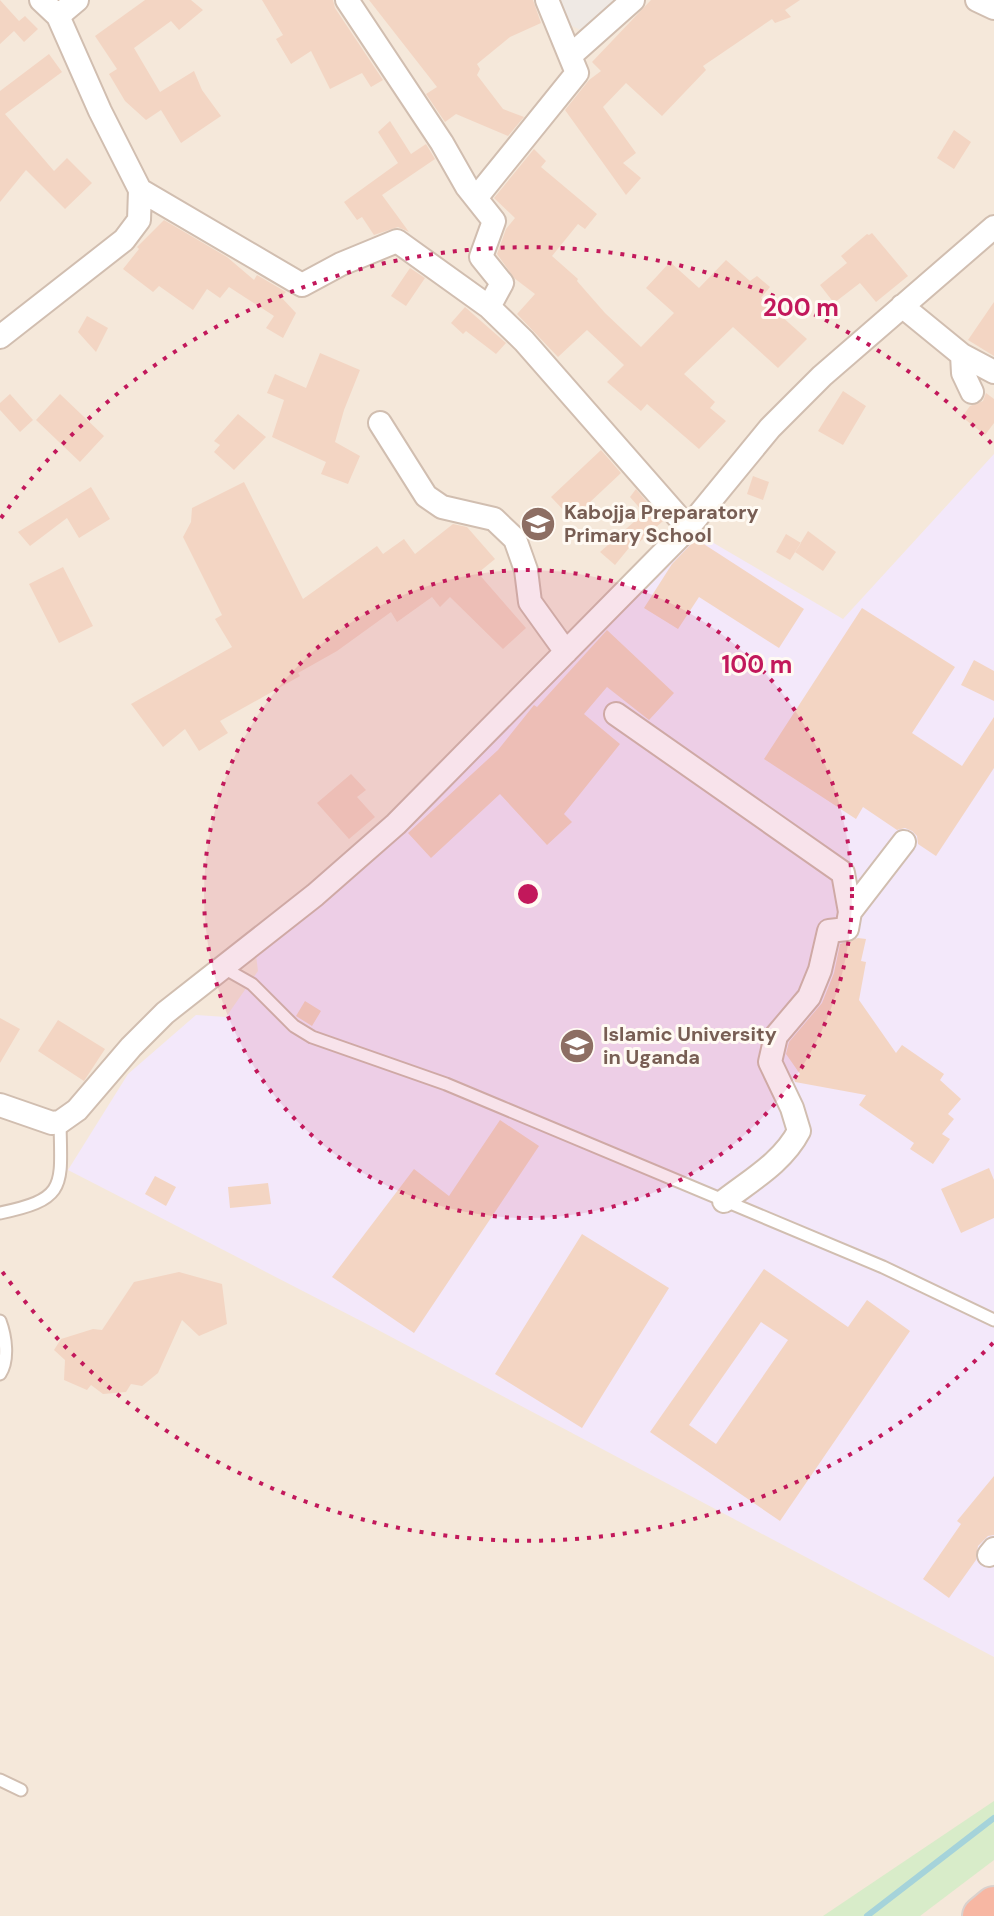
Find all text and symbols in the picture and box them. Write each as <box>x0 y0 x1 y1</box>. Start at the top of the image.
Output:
text: 200 m <box>763 292 839 323</box>
place label: Kabojja Preparatory Primary School <box>564 499 759 548</box>
school or university icon: Kabojja Preparatory Primary School <box>519 505 557 543</box>
text: 100 m <box>722 649 792 680</box>
centre of rings <box>514 880 542 908</box>
place label: Islamic University in Uganda <box>603 1021 777 1070</box>
school or university icon: Islamic University in Uganda <box>558 1027 596 1065</box>

